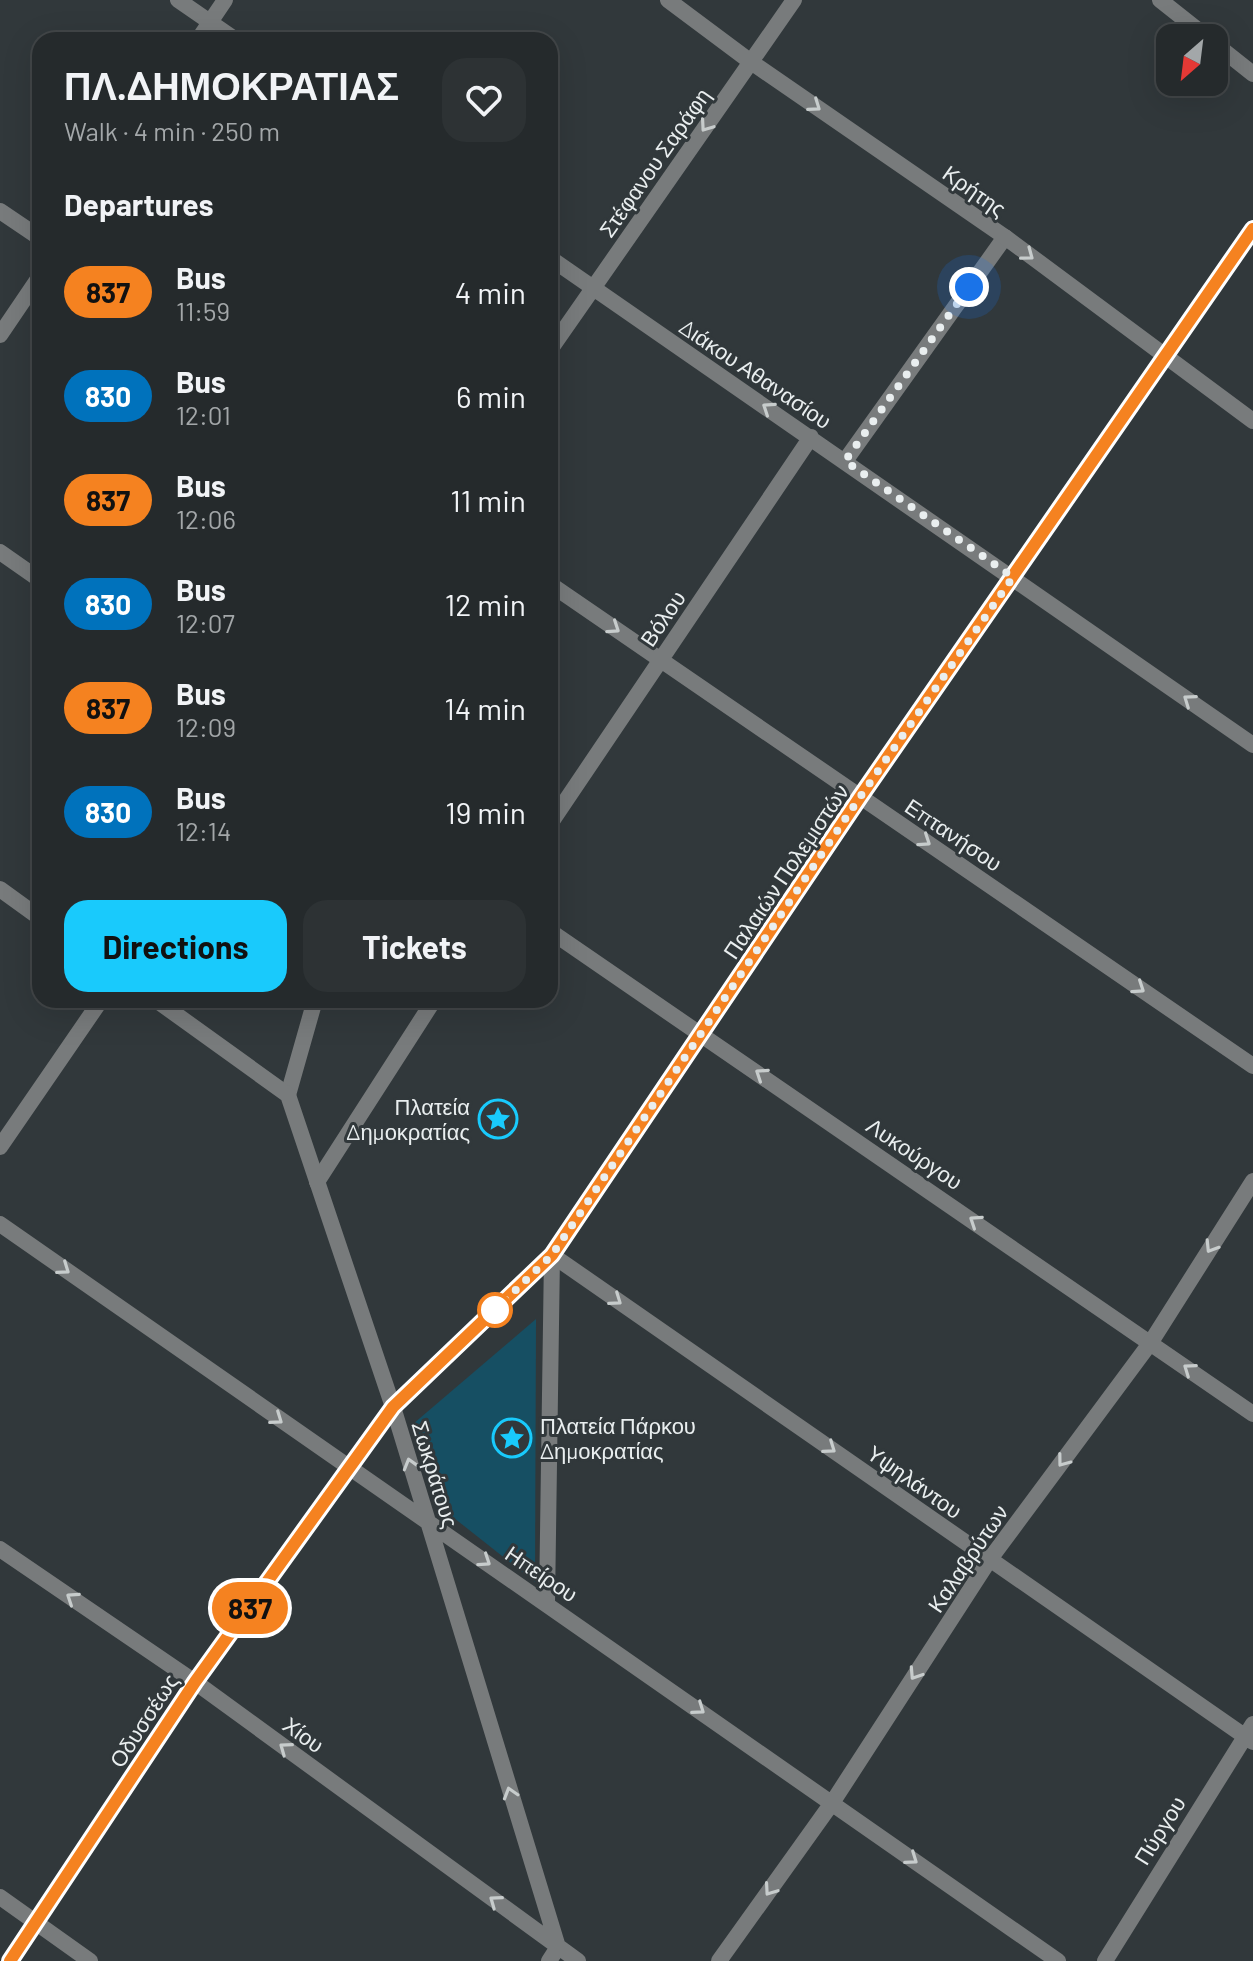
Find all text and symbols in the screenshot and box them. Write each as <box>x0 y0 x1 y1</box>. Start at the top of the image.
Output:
north arrow <box>1156 24 1228 96</box>
map controls <box>1156 24 1228 96</box>
button: heart <box>442 58 526 142</box>
text: ΠΛ.ΔΗΜΟΚΡΑΤΙΑΣ <box>64 62 399 108</box>
street label: Στέφανου Σαράφη <box>593 83 716 242</box>
one-way arrow <box>807 96 821 111</box>
text: Walk · 4 min · 250 m <box>64 115 280 146</box>
one-way arrow <box>701 118 716 132</box>
street label: Κρήτης <box>938 159 1012 222</box>
text: Departures <box>64 186 214 222</box>
one-way arrow <box>1020 245 1034 260</box>
text: Bus <box>176 259 226 295</box>
your location <box>949 267 989 307</box>
text: 4 min <box>455 274 526 310</box>
text: 837 <box>86 275 130 309</box>
text: 11:59 <box>176 295 230 326</box>
street label: Διάκου Αθανασίου <box>675 313 837 433</box>
text: Bus <box>176 363 226 399</box>
text: 6 min <box>456 378 526 414</box>
text: 830 <box>85 379 131 413</box>
text: 12:01 <box>176 399 231 430</box>
one-way arrow <box>763 403 777 418</box>
text: Bus <box>176 467 226 503</box>
text: 11 min <box>450 482 526 518</box>
text: 837 <box>86 483 130 517</box>
text: 12:06 <box>176 503 236 534</box>
text: Bus <box>176 571 226 607</box>
street label: Βόλου <box>634 585 690 651</box>
text: 12 min <box>445 586 526 622</box>
text: 830 <box>85 587 131 621</box>
text: 12:07 <box>176 607 235 638</box>
one-way arrow <box>606 618 620 633</box>
text: Bus <box>176 675 226 711</box>
text: 14 min <box>444 690 526 726</box>
text: 837 <box>86 691 130 725</box>
one-way arrow <box>1183 695 1198 710</box>
text: 12:09 <box>176 711 236 742</box>
text: Bus <box>176 779 226 815</box>
street label: Παλαιών Πολεμιστών <box>717 779 853 963</box>
street label: Επτανήσου <box>900 792 1007 877</box>
text: 19 min <box>445 794 526 830</box>
text: 830 <box>85 795 131 829</box>
text: 12:14 <box>176 815 231 846</box>
one-way arrow <box>916 831 930 846</box>
button: Directions <box>64 900 287 992</box>
button: Tickets <box>303 900 526 992</box>
one-way arrow <box>1131 978 1145 993</box>
one-way arrow <box>755 1069 770 1084</box>
place label: Πλατεία Δημοκρατίας <box>346 1093 470 1145</box>
place icon: Πλατεία Δημοκρατίας <box>477 1098 519 1140</box>
street label: Λυκούργου <box>862 1112 968 1195</box>
one-way arrow <box>970 1216 984 1231</box>
one-way arrow <box>1206 1238 1221 1253</box>
one-way arrow <box>55 1259 69 1274</box>
one-way arrow <box>608 1290 622 1305</box>
unlabelled marker <box>478 1293 512 1327</box>
one-way arrow <box>1184 1364 1198 1379</box>
one-way arrow <box>268 1409 282 1424</box>
place label: Πλατεία Πάρκου Δημοκρατίας <box>540 1412 696 1464</box>
street label: Σωκράτους <box>406 1417 465 1531</box>
place icon: Πλατεία Πάρκου Δημοκρατίας <box>491 1417 533 1459</box>
one-way arrow <box>821 1438 835 1453</box>
street label: Υψηλάντου <box>862 1439 967 1524</box>
one-way arrow <box>1058 1452 1073 1466</box>
one-way arrow <box>403 1457 419 1471</box>
street label: Καλαβρύτων <box>921 1499 1013 1617</box>
street label: Ηπείρου <box>500 1539 583 1607</box>
one-way arrow <box>477 1551 491 1566</box>
line badge: 837 <box>204 1582 296 1634</box>
text: 837 <box>228 1591 272 1625</box>
one-way arrow <box>67 1593 81 1608</box>
one-way arrow <box>910 1666 925 1680</box>
street label: Οδυσσέως <box>103 1668 183 1772</box>
one-way arrow <box>690 1699 704 1714</box>
street label: Χίου <box>279 1711 329 1757</box>
one-way arrow <box>279 1743 294 1757</box>
one-way arrow <box>503 1786 519 1800</box>
street label: Πύργου <box>1128 1791 1191 1870</box>
one-way arrow <box>903 1849 917 1864</box>
one-way arrow <box>765 1881 780 1896</box>
one-way arrow <box>489 1897 503 1911</box>

